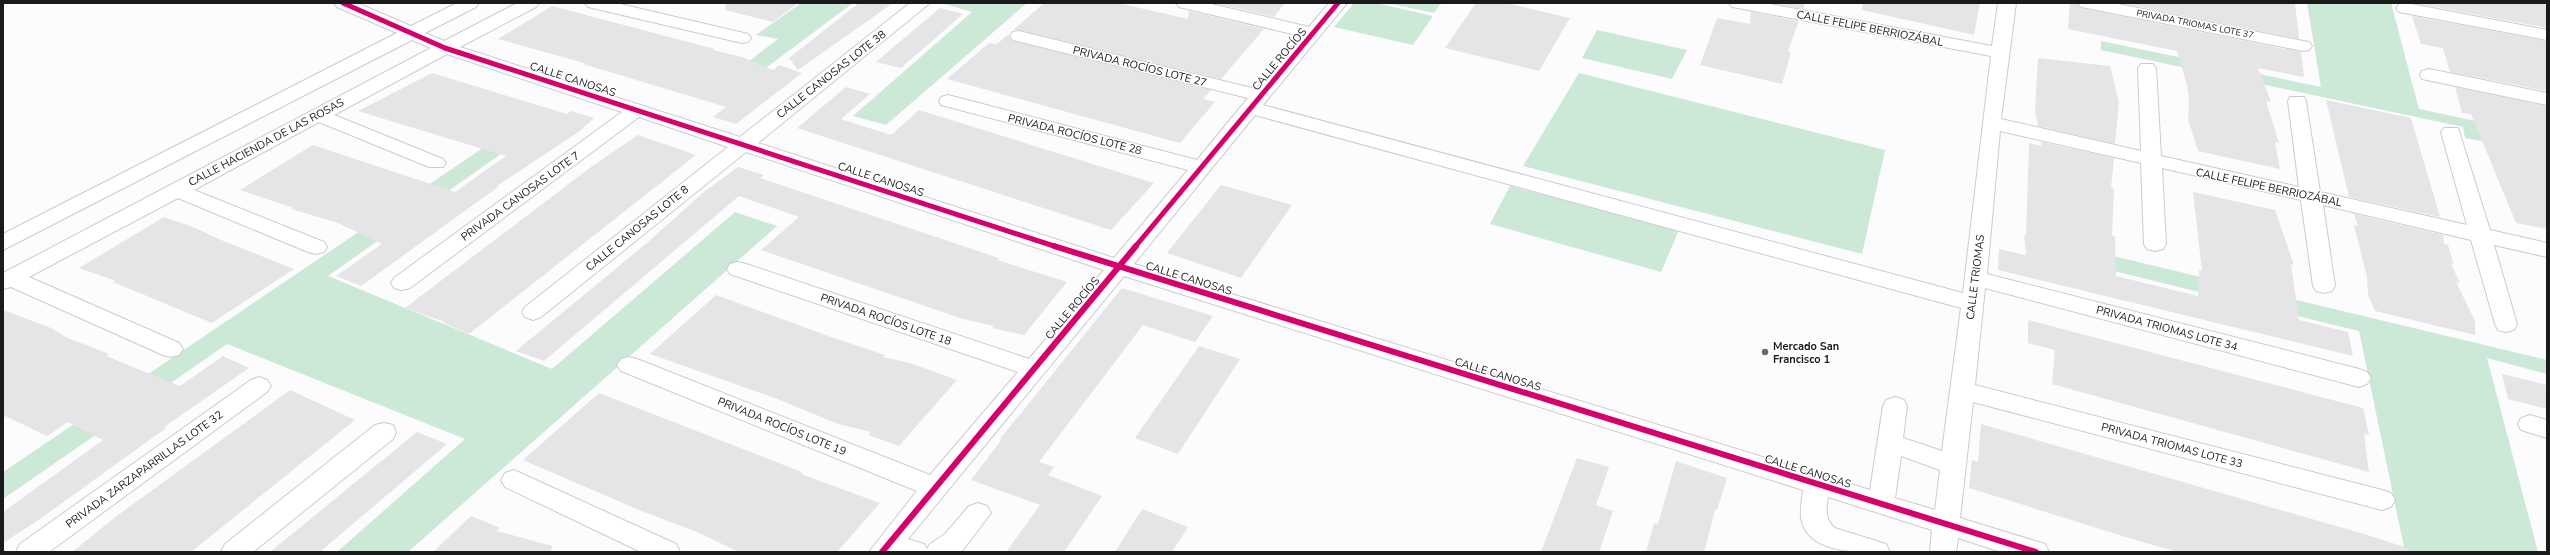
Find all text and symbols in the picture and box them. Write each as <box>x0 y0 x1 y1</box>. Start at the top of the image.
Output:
street label: CALLE FELIPE BERRIOZÁBAL <box>1795 6 1945 50</box>
street label: PRIVADA TRIOMAS LOTE 37 <box>2135 7 2255 41</box>
street label: CALLE ROCÍOS <box>1248 24 1310 94</box>
street label: CALLE CANOSAS LOTE 38 <box>773 27 889 122</box>
street label: PRIVADA ROCÍOS LOTE 27 <box>1071 42 1209 90</box>
street label: CALLE CANOSAS <box>528 58 618 101</box>
street label: CALLE HACIENDA DE LAS ROSAS <box>186 95 347 190</box>
street label: PRIVADA ROCÍOS LOTE 28 <box>1006 110 1144 158</box>
street label: PRIVADA CANOSAS LOTE 7 <box>458 148 583 245</box>
street label: CALLE CANOSAS <box>836 158 926 201</box>
street label: CALLE FELIPE BERRIOZÁBAL <box>2194 164 2344 210</box>
street label: CALLE CANOSAS LOTE 8 <box>583 182 692 275</box>
street label: CALLE TRIOMAS <box>1963 233 1988 321</box>
street label: CALLE CANOSAS <box>1144 258 1234 299</box>
street label: CALLE ROCÍOS <box>1041 273 1103 343</box>
street label: PRIVADA ROCÍOS LOTE 18 <box>818 289 954 349</box>
street label: PRIVADA TRIOMAS LOTE 34 <box>2095 302 2240 355</box>
place label: Mercado San Francisco 1 <box>1773 339 1839 367</box>
marker: Mercado San Francisco 1 <box>1760 347 1770 357</box>
street label: CALLE CANOSAS <box>1453 354 1543 395</box>
street label: PRIVADA ROCÍOS LOTE 19 <box>715 393 849 459</box>
street label: PRIVADA ZARZAPARRILLAS LOTE 32 <box>63 407 226 532</box>
street label: PRIVADA TRIOMAS LOTE 33 <box>2100 419 2244 472</box>
street label: CALLE CANOSAS <box>1763 451 1853 492</box>

